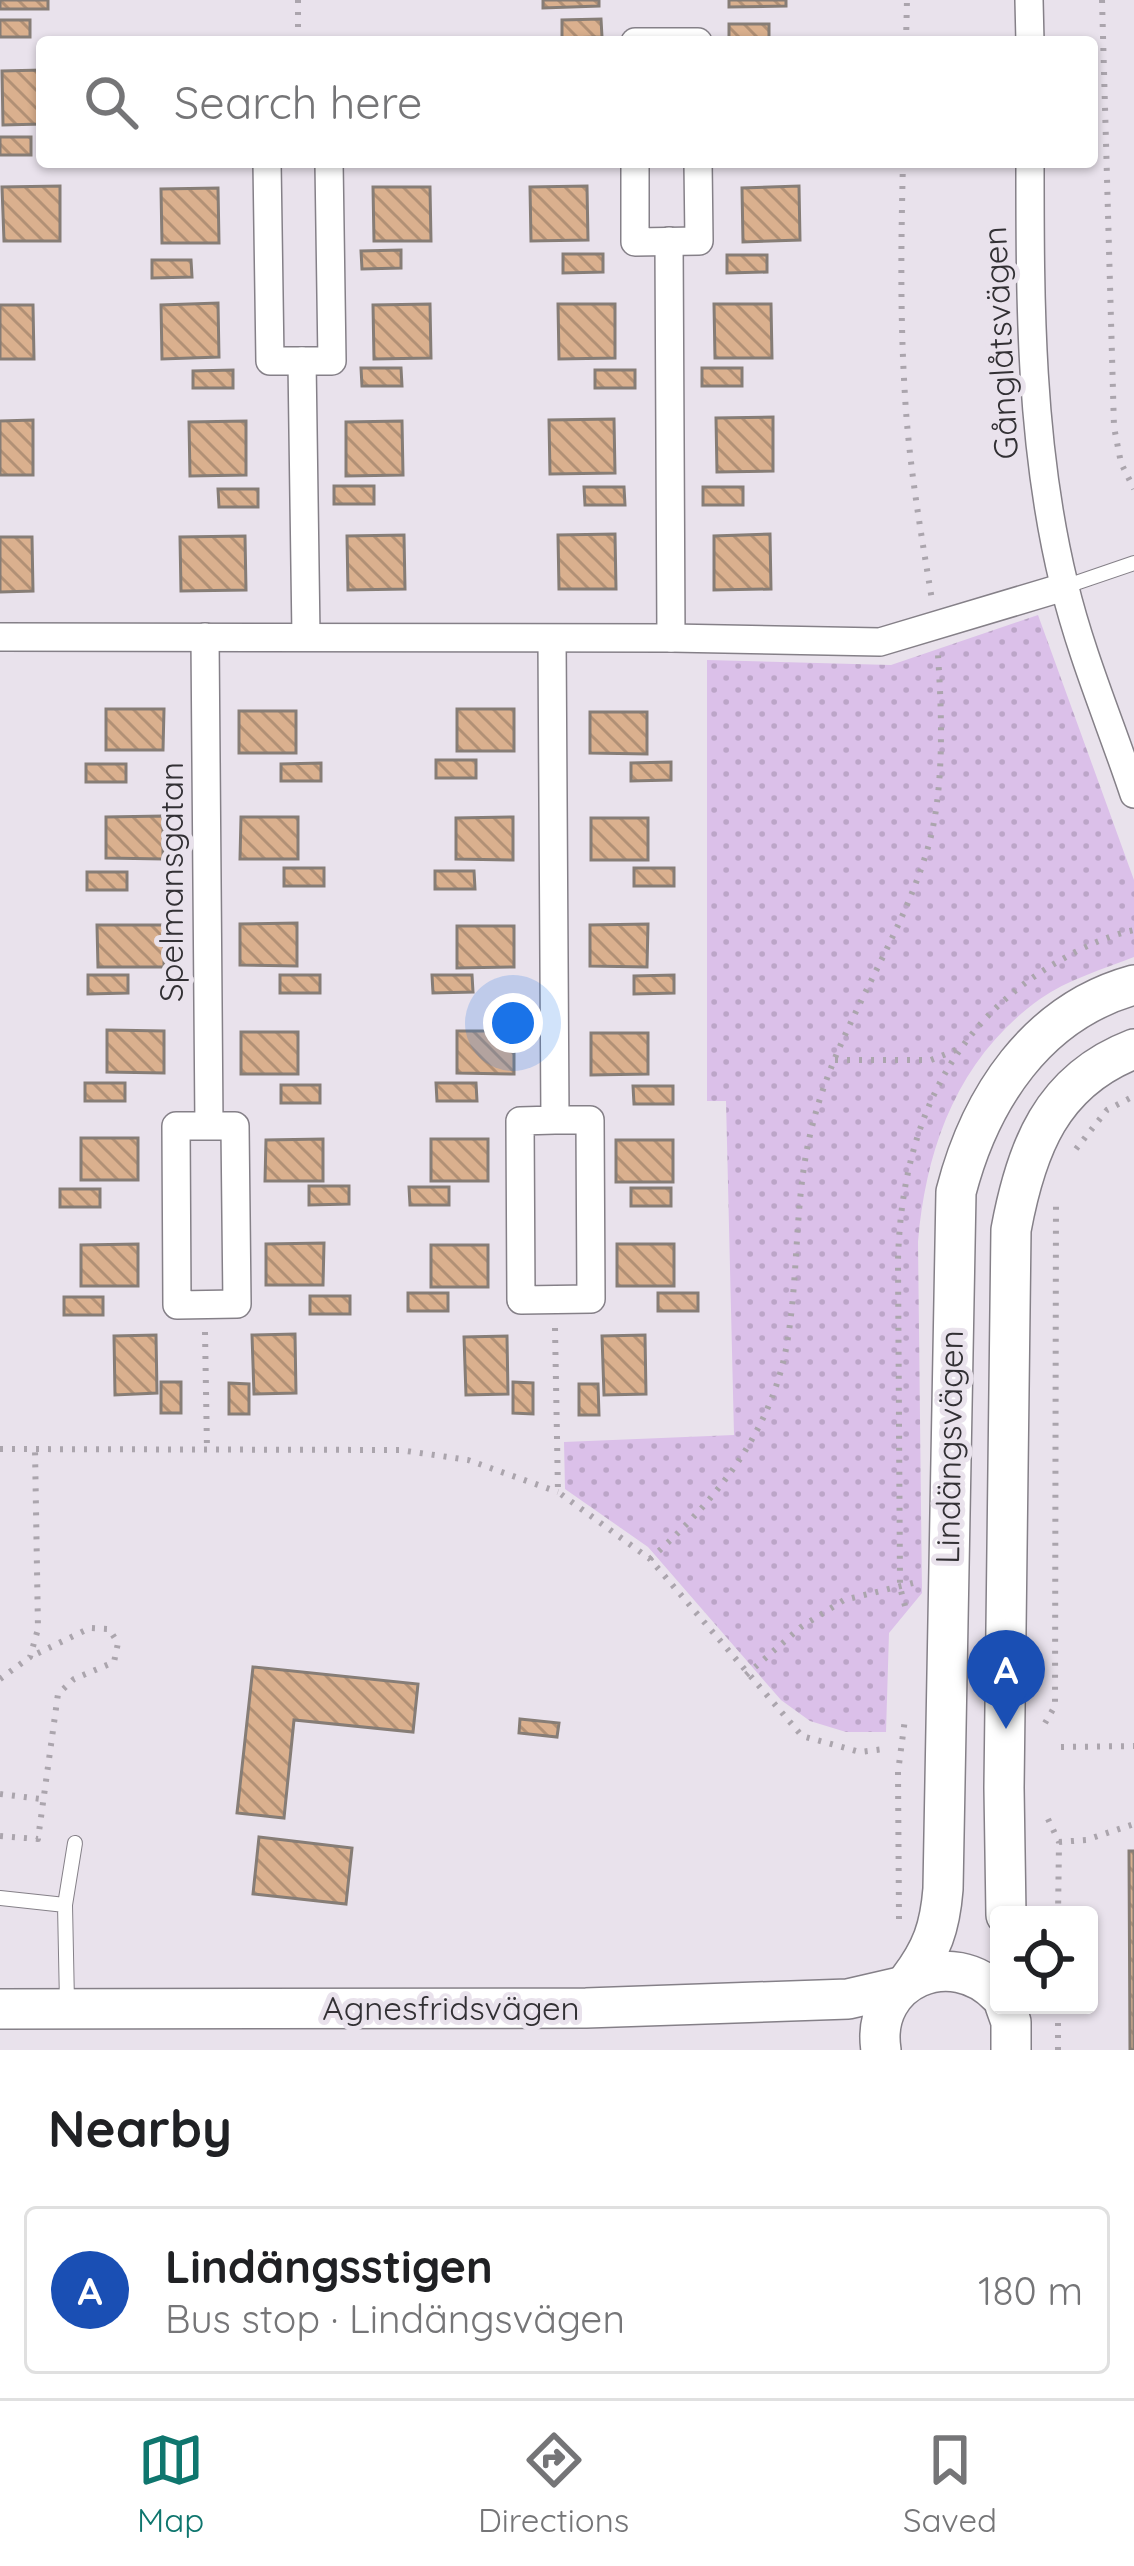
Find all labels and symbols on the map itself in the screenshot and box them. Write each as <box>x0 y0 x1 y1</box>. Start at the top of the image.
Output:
street label: Gånglåtsvägen <box>973 226 1026 460</box>
street label: Spelmansgatan <box>150 762 191 1002</box>
your location <box>483 993 543 1053</box>
street label: Lindängsvägen <box>926 1330 971 1564</box>
pin: A <box>967 1630 1045 1729</box>
street label: Agnesfridsvägen <box>322 1987 580 2028</box>

